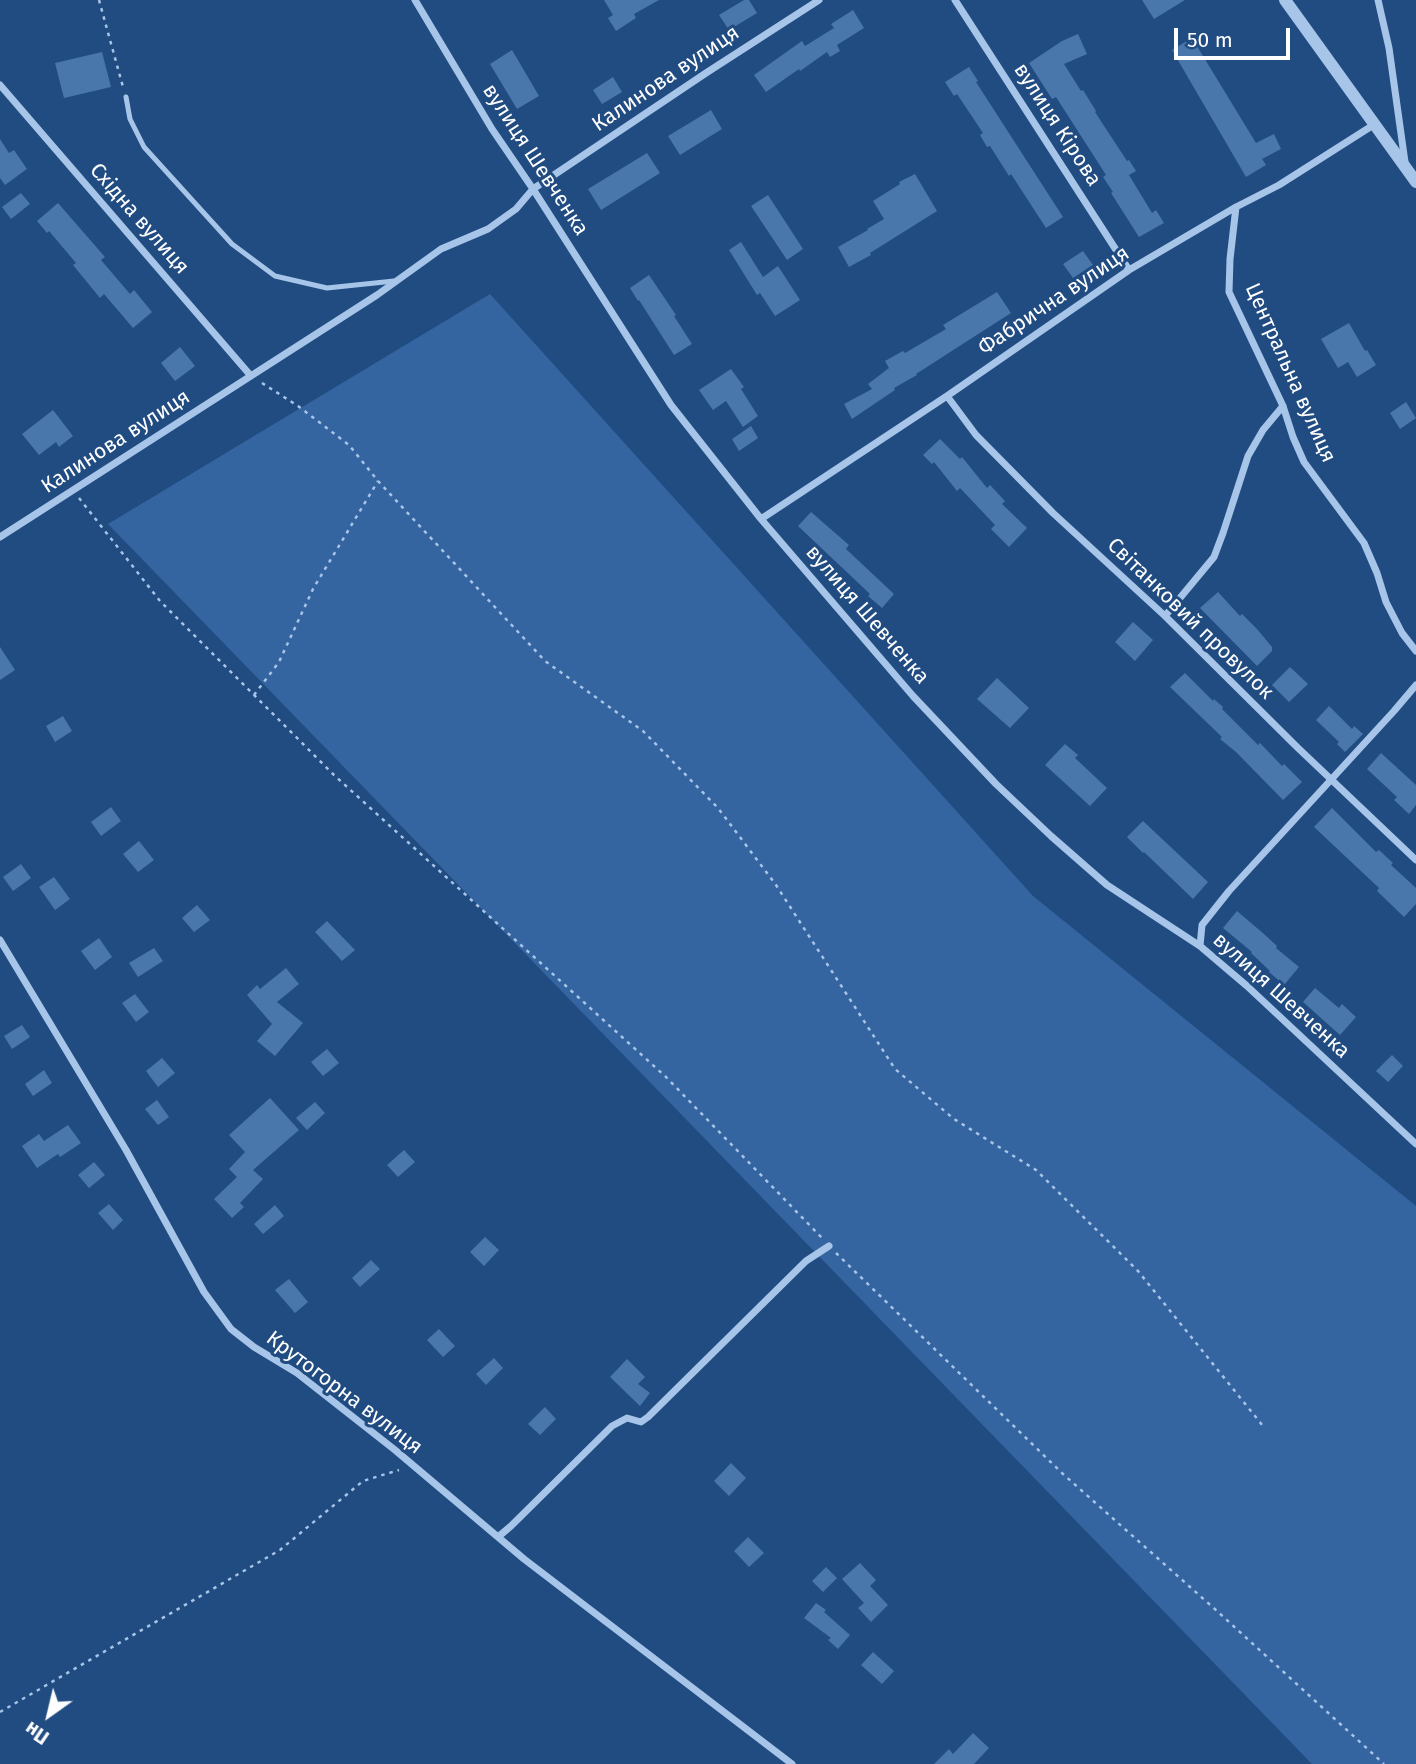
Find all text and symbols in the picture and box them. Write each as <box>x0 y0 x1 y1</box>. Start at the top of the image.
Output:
scale bar <box>1178 14 1294 58</box>
street label: Калинова вулиця <box>588 20 744 138</box>
text: 50 m <box>1187 27 1233 53</box>
street label: вулиця Кірова <box>1008 59 1106 191</box>
street label: вулиця Шевченка <box>477 79 593 241</box>
street label: Східна вулиця <box>84 158 194 280</box>
street label: Фабрична вулиця <box>974 241 1134 361</box>
street label: Центральна вулиця <box>1239 279 1341 467</box>
street label: Калинова вулиця <box>37 385 195 499</box>
street label: Світанковий провулок <box>1102 533 1278 705</box>
street label: вулиця Шевченка <box>800 540 934 690</box>
street label: вулиця Шевченка <box>1207 928 1355 1064</box>
street label: Крутогорна вулиця <box>261 1326 427 1460</box>
north arrow <box>14 1680 84 1750</box>
text: Пн <box>21 1717 53 1749</box>

